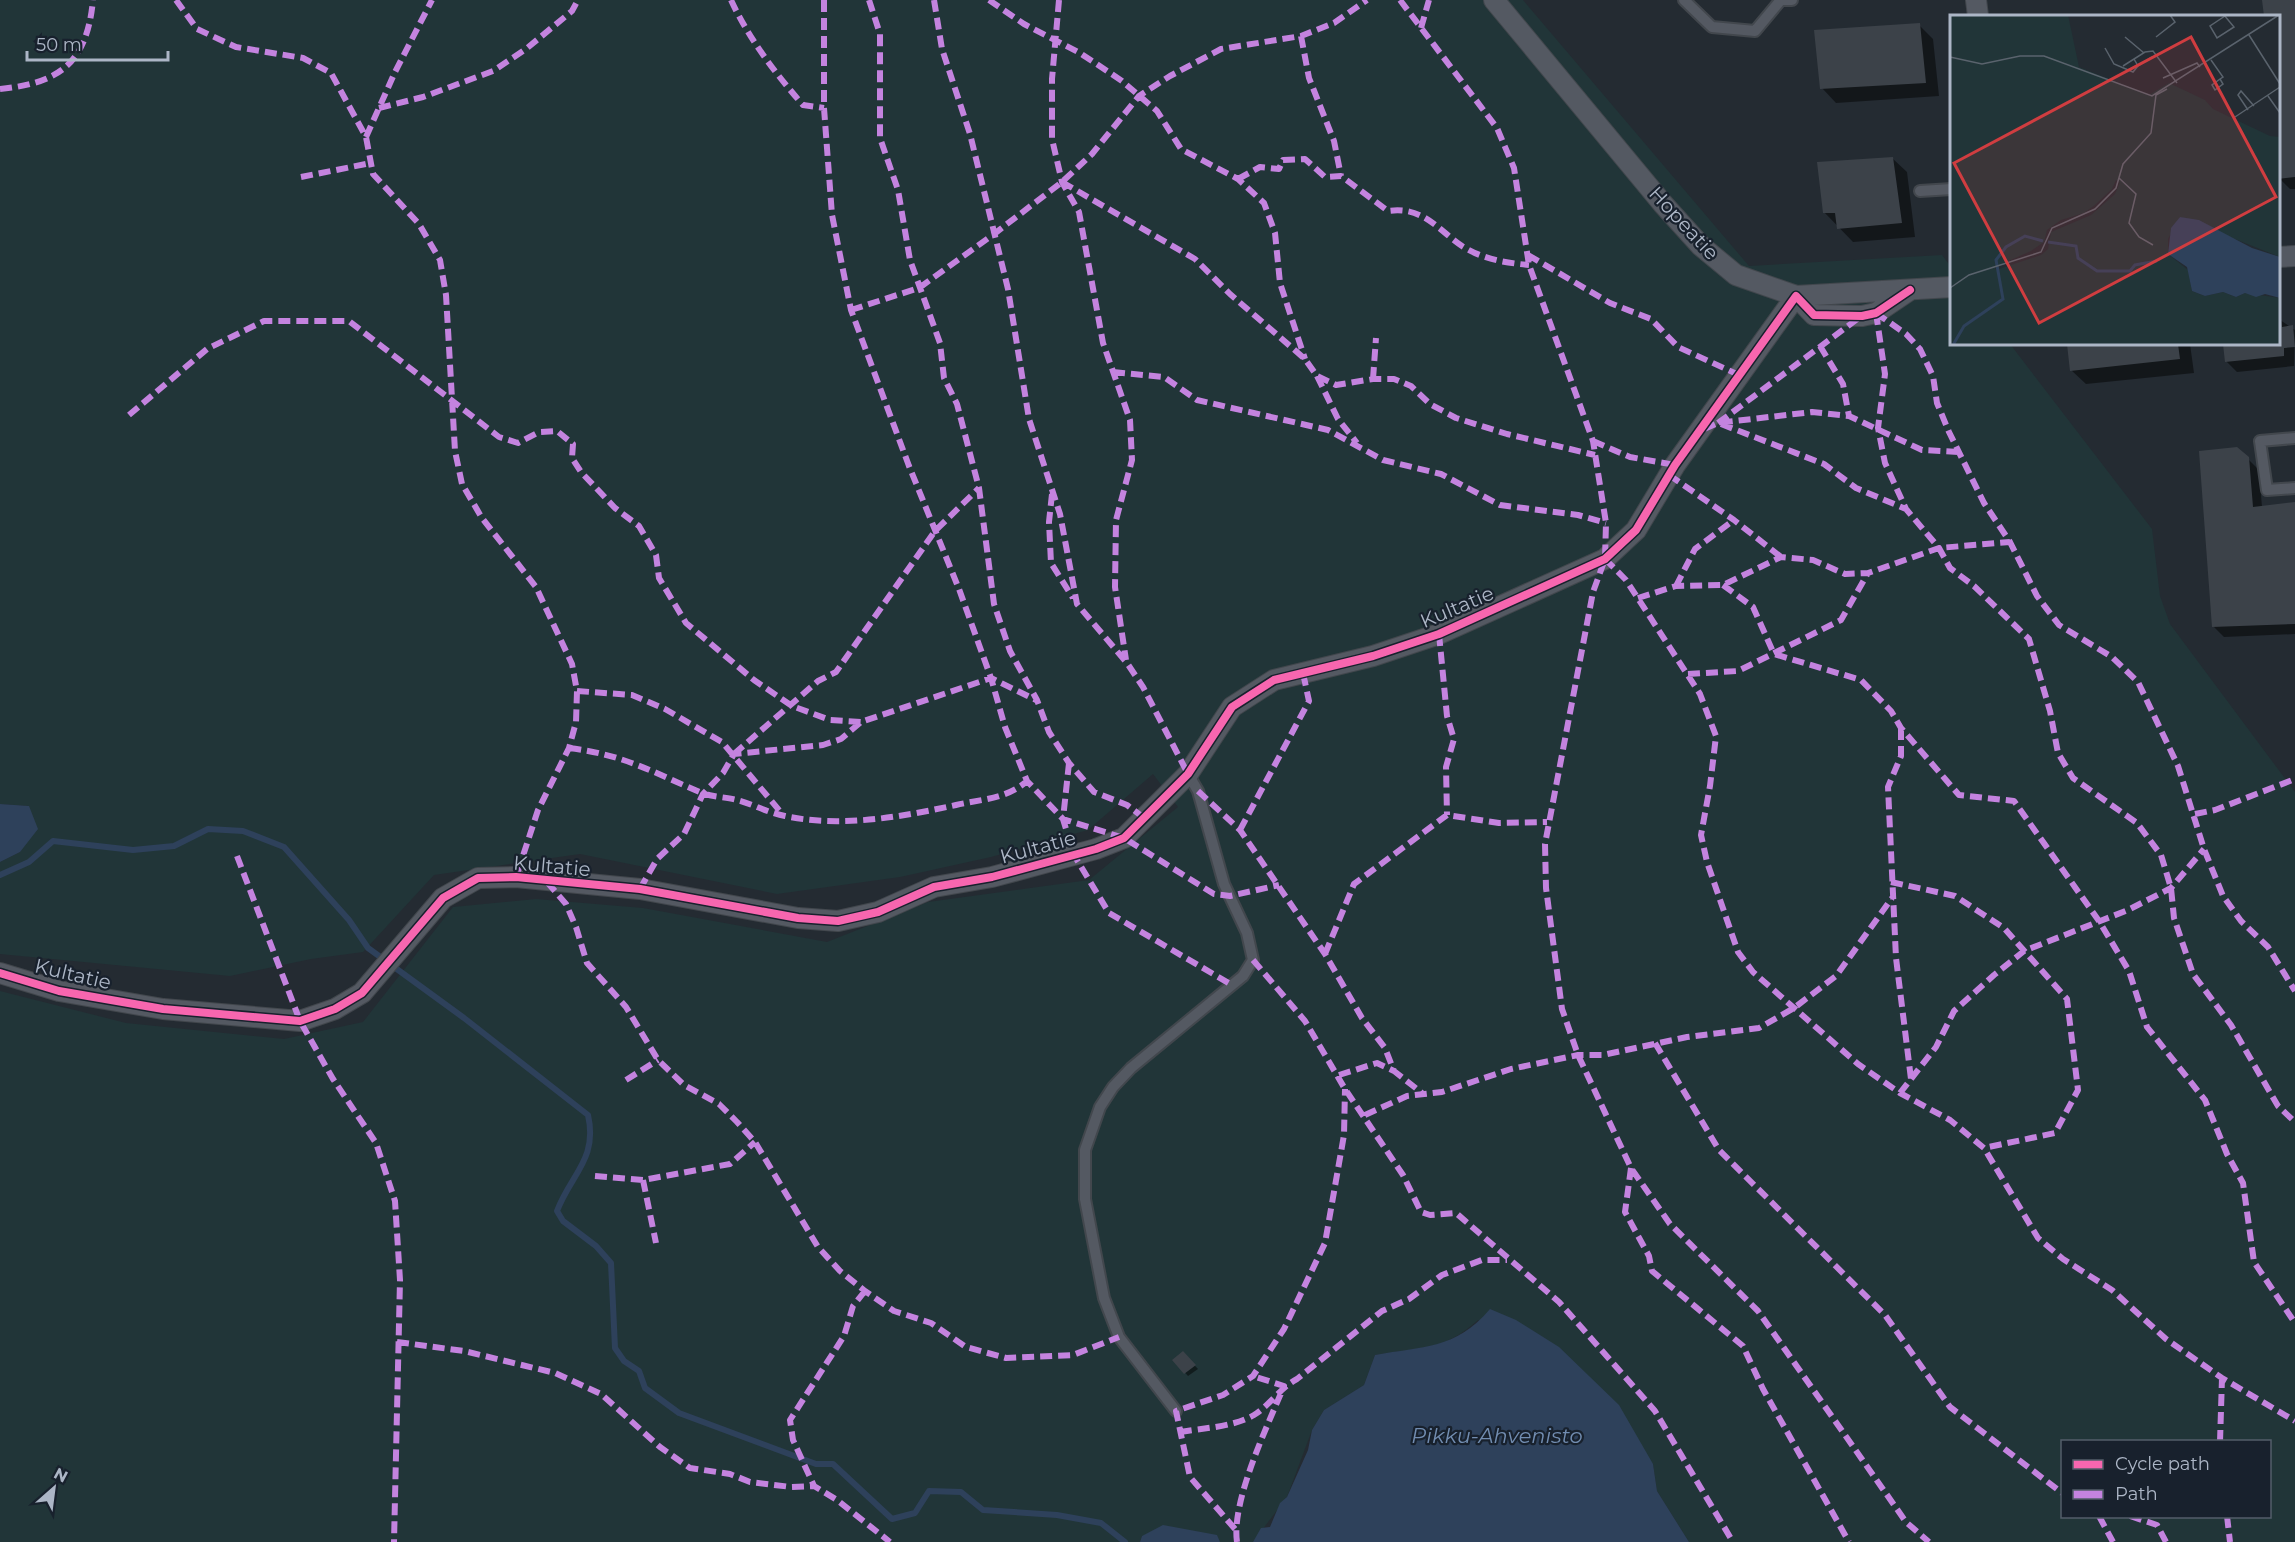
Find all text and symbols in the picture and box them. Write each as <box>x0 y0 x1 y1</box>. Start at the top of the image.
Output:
inset map <box>1950 15 2280 345</box>
scale bar <box>27 24 168 62</box>
text: 50 m <box>36 34 82 56</box>
street label: Hopeatie <box>1644 181 1724 265</box>
street label: Kultatie <box>1417 581 1497 633</box>
street label: Kultatie <box>997 825 1079 869</box>
street label: Kultatie <box>512 851 592 881</box>
street label: Kultatie <box>32 954 114 994</box>
water label: Pikku-Ahvenisto <box>1411 1423 1583 1448</box>
legend <box>2061 1440 2271 1518</box>
text: Cycle path <box>2115 1453 2210 1475</box>
north arrow <box>24 1458 84 1518</box>
text: N <box>51 1464 71 1487</box>
text: Path <box>2115 1483 2158 1505</box>

